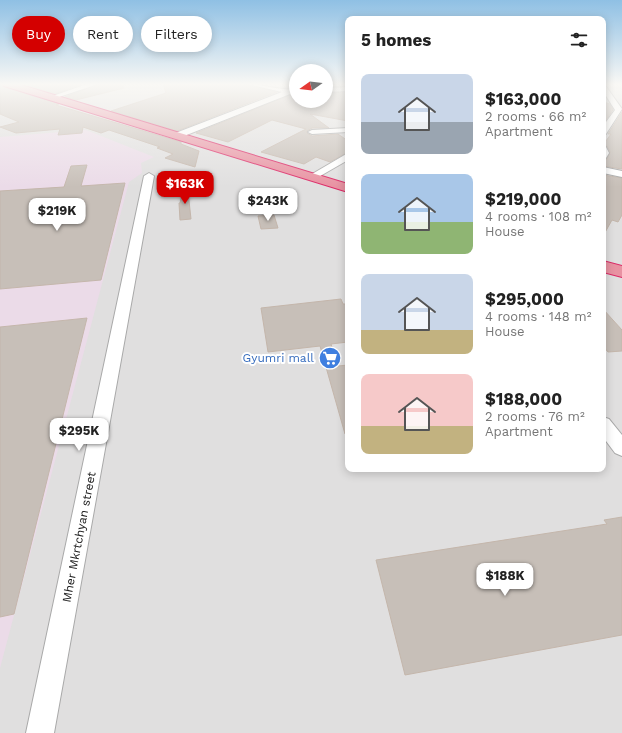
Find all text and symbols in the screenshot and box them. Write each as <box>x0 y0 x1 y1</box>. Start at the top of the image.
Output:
chip: Buy <box>12 16 65 52</box>
chip: Rent <box>73 16 133 52</box>
chip: Filters <box>141 16 212 52</box>
icon: filters <box>568 29 590 51</box>
text: 5 homes <box>361 30 431 50</box>
north arrow <box>289 64 333 108</box>
map controls <box>289 64 333 108</box>
text: $163,000 <box>485 89 561 109</box>
icon: home <box>393 90 441 138</box>
text: 2 rooms · 66 m² <box>485 109 586 124</box>
text: Apartment <box>485 124 553 139</box>
pin: $163K <box>157 171 213 205</box>
text: $163K <box>166 176 204 191</box>
pin: $243K <box>240 188 296 222</box>
text: $219,000 <box>485 189 561 209</box>
icon: home <box>393 190 441 238</box>
text: $243K <box>247 193 289 208</box>
pin: $219K <box>29 198 85 232</box>
text: $219K <box>38 203 76 218</box>
text: 4 rooms · 108 m² <box>485 209 592 224</box>
text: House <box>485 224 525 239</box>
text: $295,000 <box>485 289 564 309</box>
icon: home <box>393 290 441 338</box>
text: 4 rooms · 148 m² <box>485 309 591 324</box>
text: House <box>485 324 525 339</box>
supermarket icon: Gyumri mall <box>317 345 343 371</box>
place label: Gyumri mall <box>243 351 314 365</box>
text: $188,000 <box>485 389 562 409</box>
icon: home <box>393 390 441 438</box>
text: 2 rooms · 76 m² <box>485 409 585 424</box>
pin: $295K <box>51 418 107 452</box>
text: $295K <box>59 423 99 438</box>
text: Apartment <box>485 424 553 439</box>
street label: Mher Mkrtchyan street <box>59 470 99 604</box>
pin: $188K <box>477 563 533 597</box>
text: $188K <box>485 568 525 583</box>

